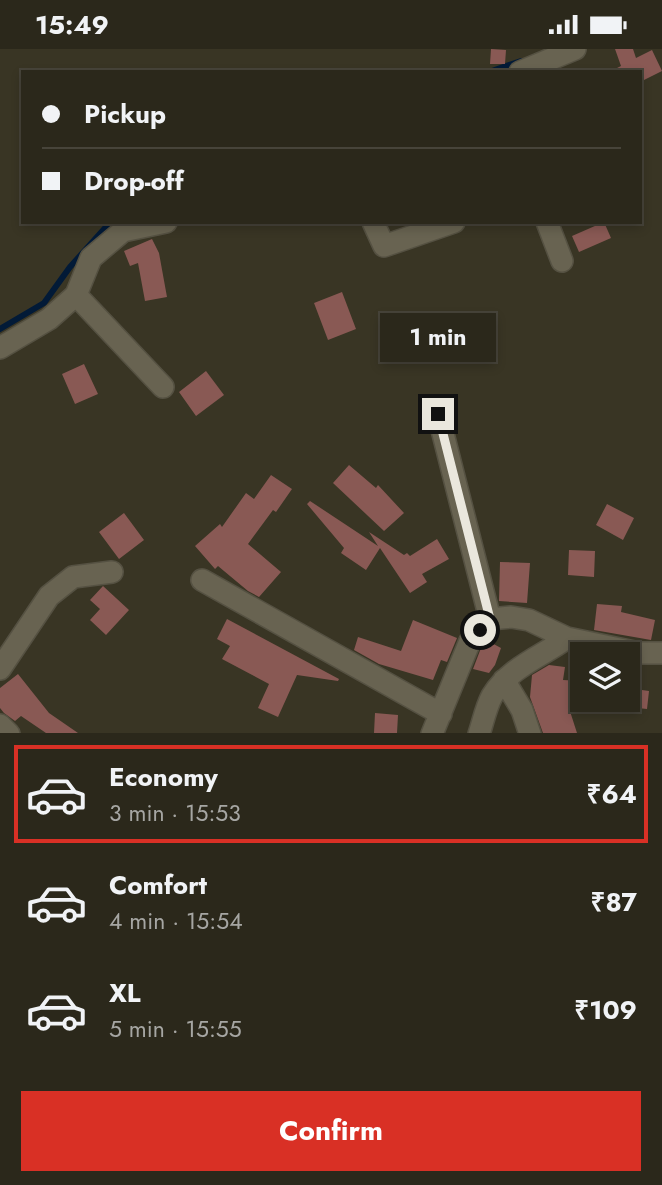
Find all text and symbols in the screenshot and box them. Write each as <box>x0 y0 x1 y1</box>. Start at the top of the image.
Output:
text: 15:49 <box>35 6 109 44</box>
text: Pickup <box>84 95 166 133</box>
text: Drop-off <box>84 162 184 200</box>
callout: 1 min <box>380 313 496 361</box>
text: 1 min <box>409 320 467 354</box>
route end <box>422 398 454 430</box>
route start <box>464 614 496 646</box>
map controls <box>570 642 640 712</box>
button: layers <box>570 642 640 712</box>
text: Economy <box>109 758 218 796</box>
icon: car <box>25 763 88 826</box>
text: ₹64 <box>587 775 637 813</box>
text: 3 min · 15:53 <box>109 796 241 830</box>
text: Comfort <box>109 866 207 904</box>
icon: car <box>25 871 88 934</box>
text: ₹87 <box>591 883 637 921</box>
text: 4 min · 15:54 <box>109 904 243 938</box>
text: XL <box>109 974 141 1012</box>
icon: car <box>25 979 88 1042</box>
text: ₹109 <box>574 991 637 1029</box>
text: 5 min · 15:55 <box>109 1012 242 1046</box>
button: Confirm <box>21 1091 641 1171</box>

